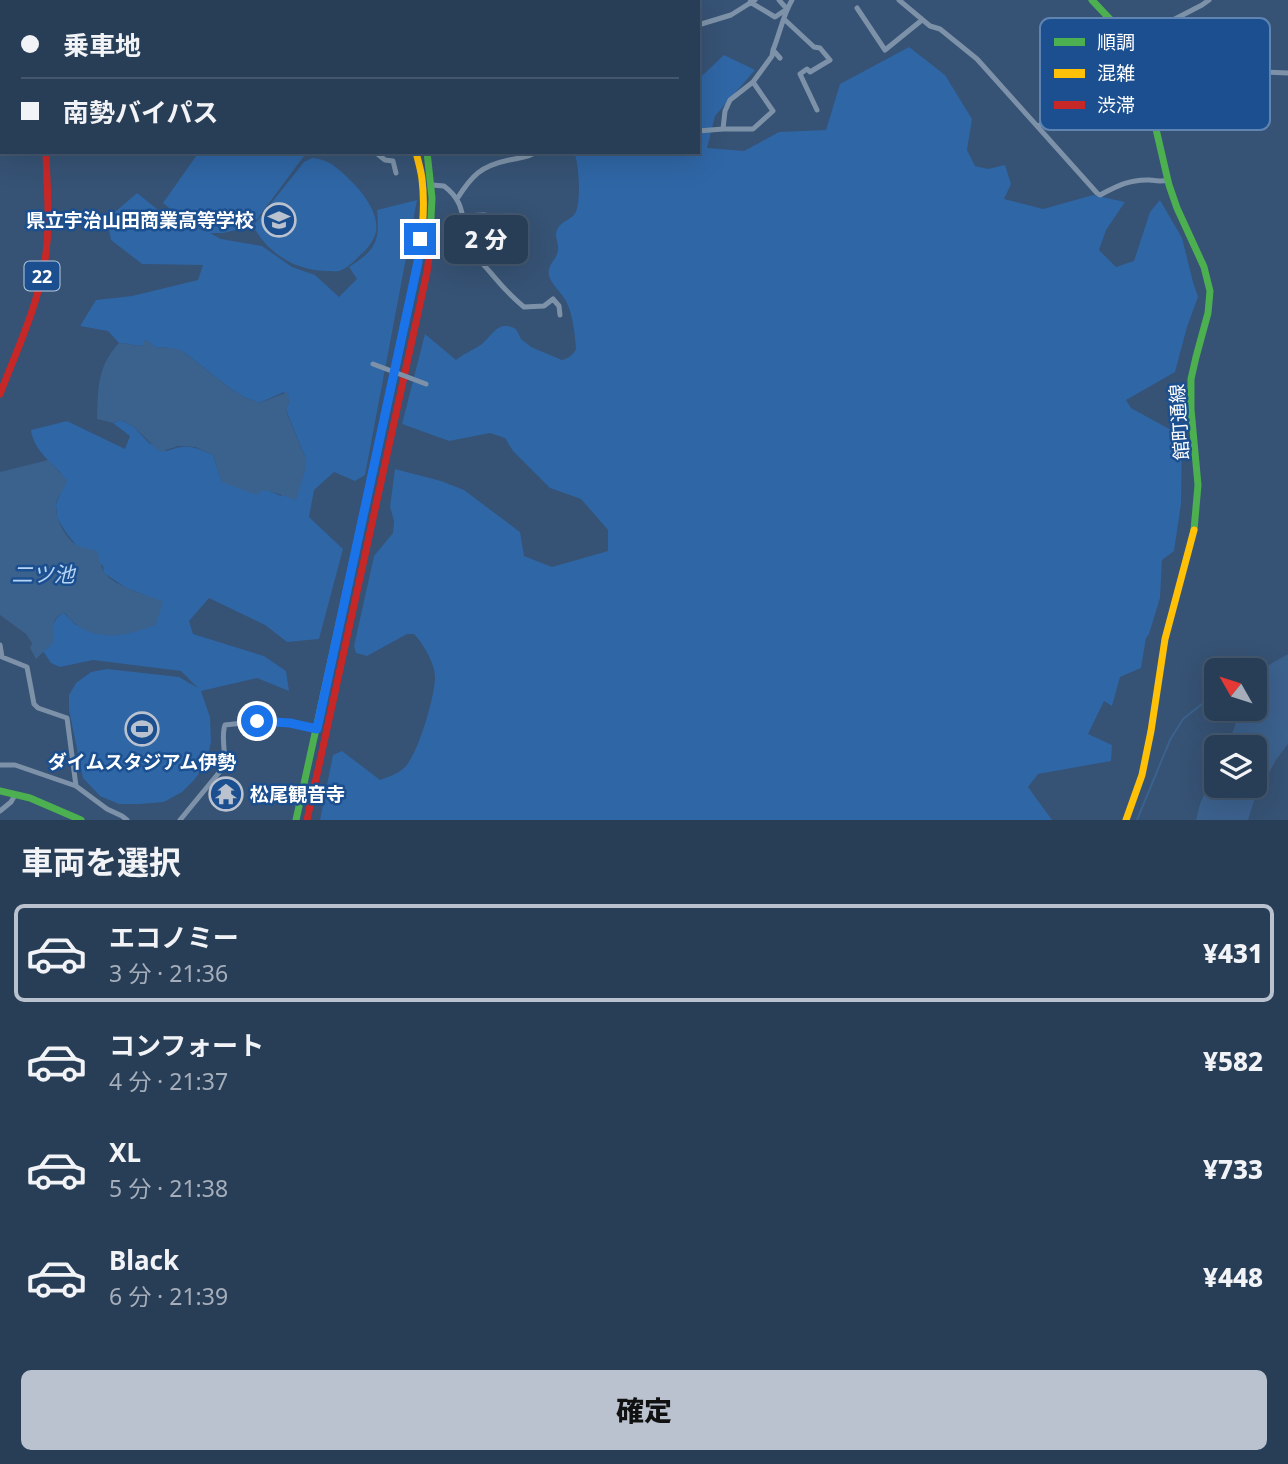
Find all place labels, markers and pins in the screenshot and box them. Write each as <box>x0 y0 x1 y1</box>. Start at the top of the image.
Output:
school or university icon: 県立宇治山田商業高等学校 <box>260 201 298 239</box>
place label: 県立宇治山田商業高等学校 <box>26 207 254 233</box>
sports icon: ダイムスタジアム伊勢 <box>123 710 161 748</box>
place label: ダイムスタジアム伊勢 <box>48 749 236 775</box>
temple icon: 松尾観音寺 <box>207 775 245 813</box>
place label: 松尾観音寺 <box>250 781 345 807</box>

